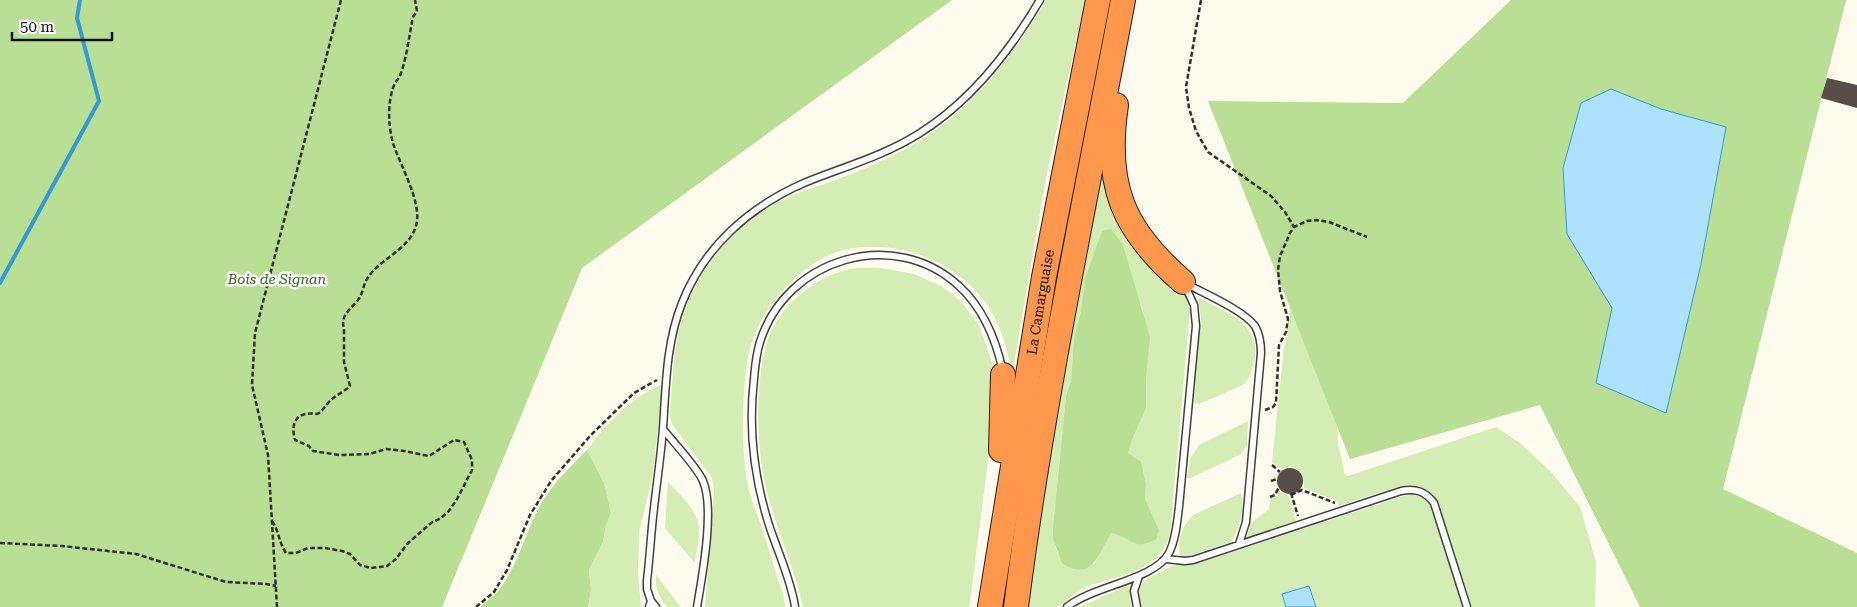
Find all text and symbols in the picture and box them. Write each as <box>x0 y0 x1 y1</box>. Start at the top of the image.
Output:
scale bar <box>12 10 112 42</box>
text: 50 m <box>20 18 55 36</box>
street label: La Camarguaise <box>1023 248 1057 356</box>
park label: Bois de Signan <box>227 271 327 287</box>

